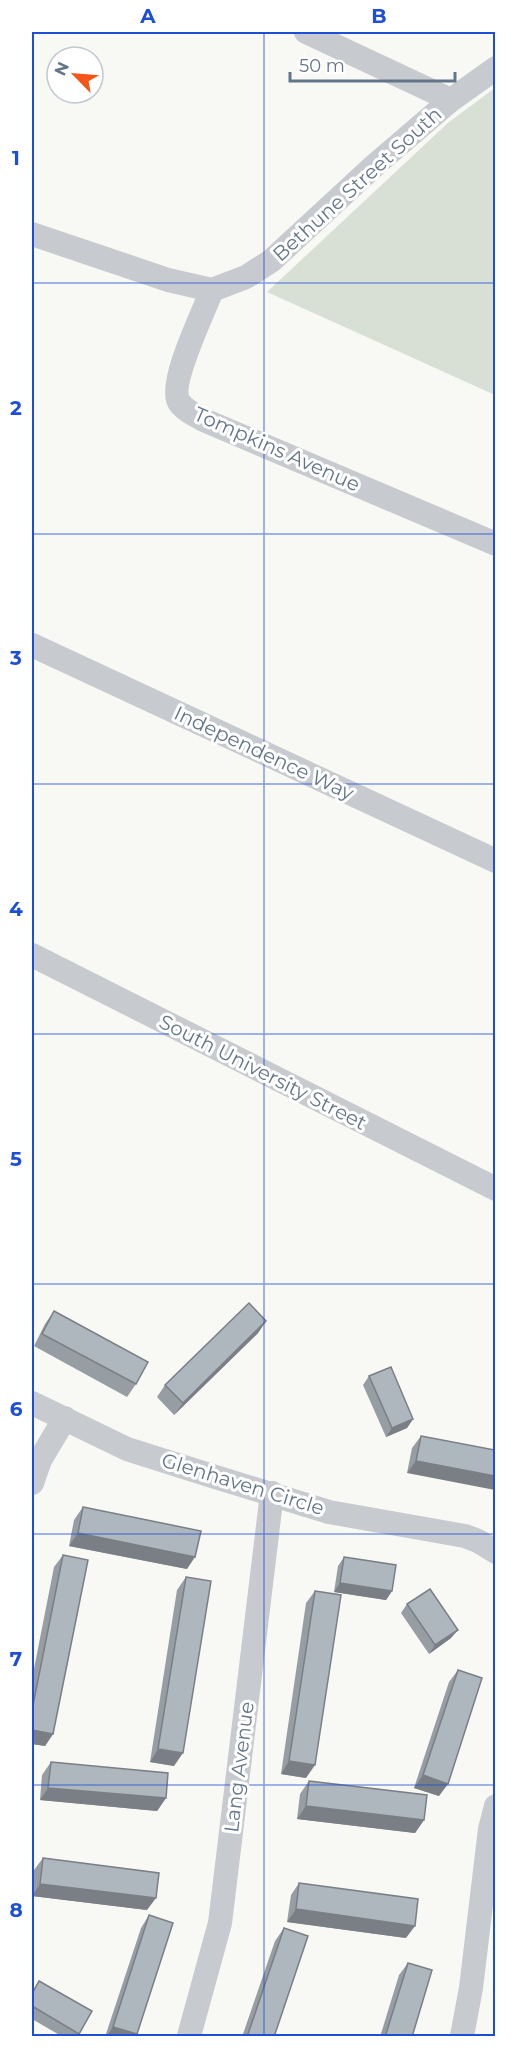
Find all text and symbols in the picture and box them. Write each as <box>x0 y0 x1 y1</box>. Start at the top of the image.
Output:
text: A <box>139 4 156 28</box>
text: B <box>371 4 387 28</box>
north arrow <box>45 45 105 105</box>
scale bar <box>290 45 455 83</box>
text: 50 m <box>299 55 345 77</box>
text: N <box>51 59 73 79</box>
street label: Bethune Street South <box>268 102 446 266</box>
text: 1 <box>12 146 20 170</box>
text: 2 <box>10 396 22 420</box>
street label: Tompkins Avenue <box>190 402 364 496</box>
text: 3 <box>9 646 22 670</box>
street label: Independence Way <box>170 701 358 805</box>
text: 4 <box>9 897 23 921</box>
street label: South University Street <box>155 1009 371 1135</box>
text: 5 <box>10 1147 22 1171</box>
text: 6 <box>10 1397 23 1421</box>
street label: Glenhaven Circle <box>159 1448 327 1520</box>
text: 7 <box>10 1647 22 1671</box>
street label: Lang Avenue <box>219 1700 259 1834</box>
text: 8 <box>9 1898 23 1922</box>

